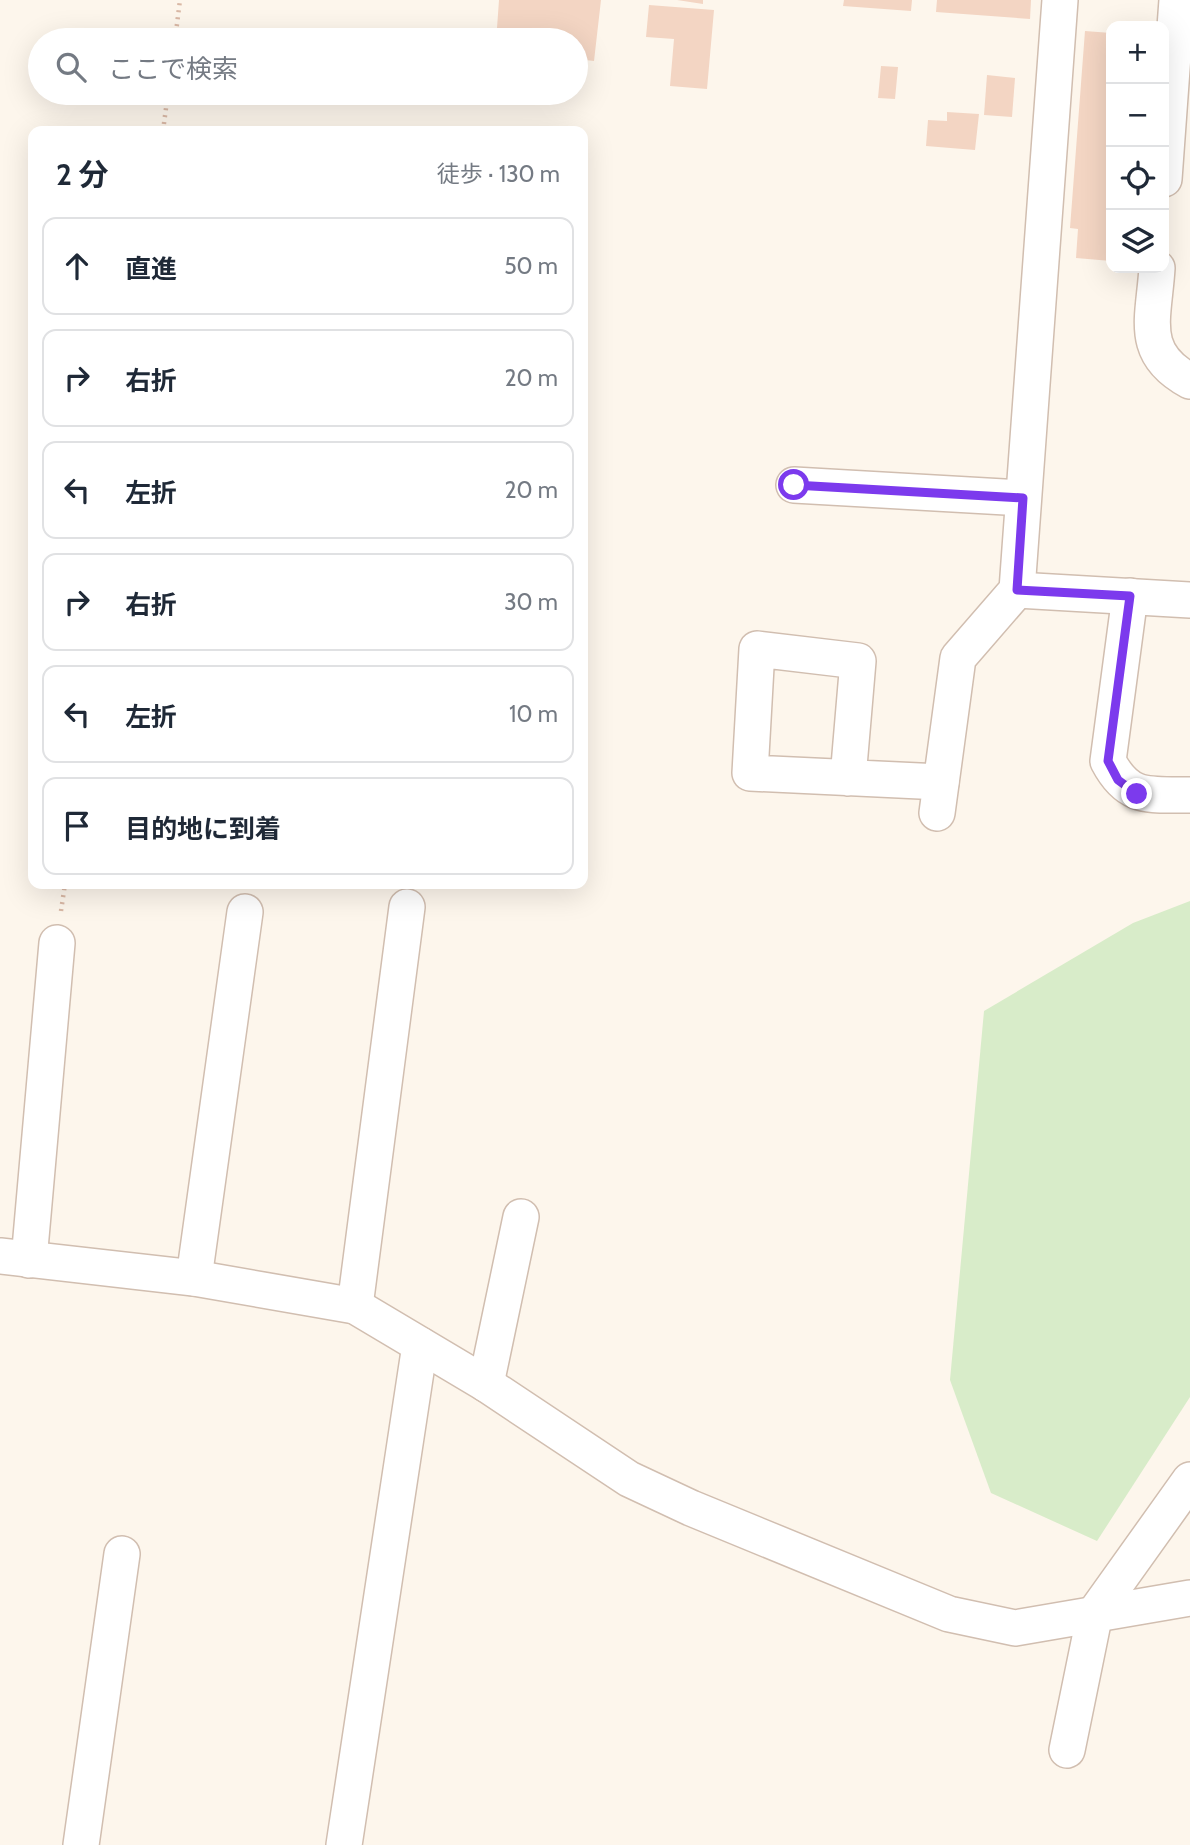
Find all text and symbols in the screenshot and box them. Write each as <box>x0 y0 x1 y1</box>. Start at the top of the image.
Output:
map controls <box>1106 21 1169 273</box>
button: + <box>1106 21 1169 84</box>
search box <box>28 28 588 105</box>
icon: search <box>52 48 90 86</box>
text: ここで検索 <box>108 53 238 85</box>
button: − <box>1106 84 1169 147</box>
button: locate <box>1106 147 1169 210</box>
text: 2 分 <box>56 156 109 193</box>
text: 徒歩 · 130 m <box>437 160 560 188</box>
button: layers <box>1106 210 1169 273</box>
icon: ahead <box>58 247 96 285</box>
text: 50 m <box>504 252 558 280</box>
text: 直進 <box>125 253 177 285</box>
icon: right <box>58 359 96 397</box>
text: 20 m <box>505 364 558 392</box>
text: 右折 <box>125 365 177 397</box>
route start <box>778 469 809 500</box>
icon: left <box>58 471 96 509</box>
text: 20 m <box>505 476 558 504</box>
text: 左折 <box>125 477 177 509</box>
icon: right <box>58 583 96 621</box>
text: 30 m <box>504 588 558 616</box>
text: 右折 <box>125 589 177 621</box>
icon: left <box>58 695 96 733</box>
text: 10 m <box>509 700 558 728</box>
text: 左折 <box>125 701 177 733</box>
route end <box>1121 778 1152 809</box>
icon: arrive <box>58 807 96 845</box>
text: 目的地に到着 <box>125 813 281 845</box>

